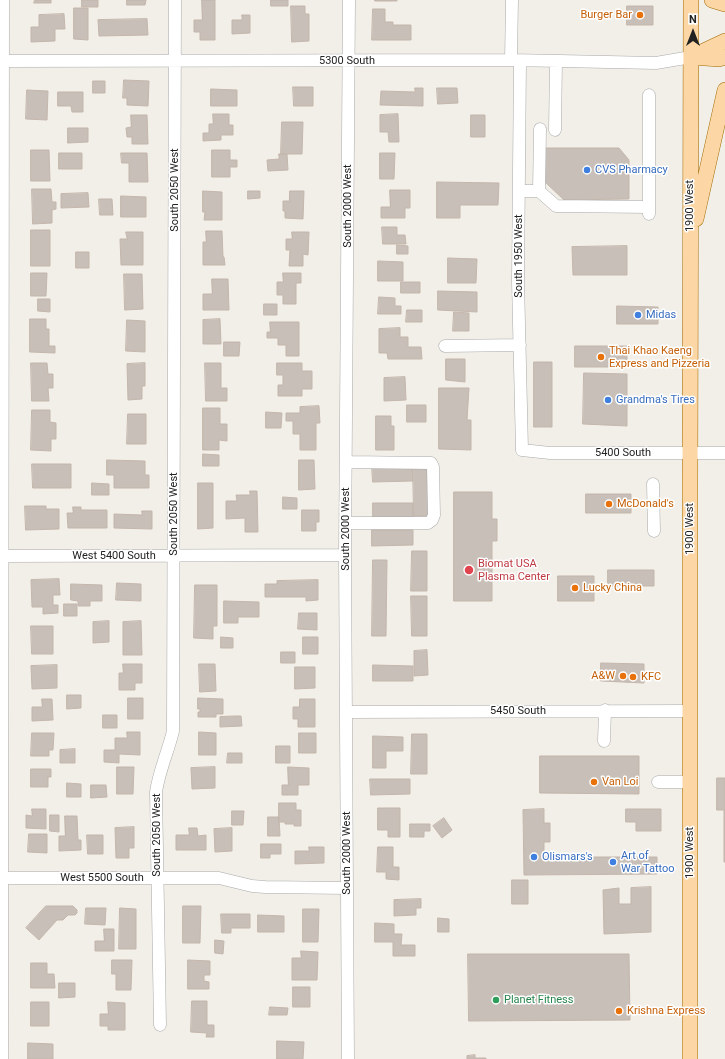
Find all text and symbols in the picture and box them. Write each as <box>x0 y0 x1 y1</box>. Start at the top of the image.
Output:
place label: Burger Bar <box>580 8 632 22</box>
marker: Burger Bar <box>635 10 645 20</box>
north arrow <box>673 12 713 52</box>
text: N <box>689 13 697 26</box>
street label: 5300 South <box>319 54 375 68</box>
street label: South 2050 West <box>168 148 182 232</box>
place label: CVS Pharmacy <box>595 163 668 177</box>
street label: South 2000 West <box>341 164 355 248</box>
marker: CVS Pharmacy <box>582 165 592 175</box>
street label: 1900 West <box>683 180 697 232</box>
street label: South 1950 West <box>512 214 526 298</box>
place label: Midas <box>646 308 676 322</box>
marker: Midas <box>633 310 643 320</box>
place label: Thai Khao Kaeng Express and Pizzeria <box>609 344 710 370</box>
marker: Thai Khao Kaeng Express and Pizzeria <box>596 352 606 362</box>
place label: Grandma's Tires <box>616 393 695 407</box>
marker: Grandma's Tires <box>603 395 613 405</box>
street label: 5400 South <box>595 446 651 460</box>
street label: South 2050 West <box>167 472 181 556</box>
street label: South 2000 West <box>339 487 353 571</box>
place label: McDonald's <box>617 497 674 511</box>
marker: McDonald's <box>604 499 614 509</box>
street label: 1900 West <box>683 503 697 555</box>
street label: West 5400 South <box>72 549 156 563</box>
place label: Biomat USA Plasma Center <box>478 557 550 583</box>
marker: Biomat USA Plasma Center <box>463 564 475 576</box>
place label: Lucky China <box>583 581 642 595</box>
marker: Lucky China <box>570 583 580 593</box>
place label: A&W <box>591 669 615 683</box>
place label: KFC <box>641 670 661 684</box>
marker: A&W <box>618 671 628 681</box>
marker: KFC <box>628 672 638 682</box>
street label: 5450 South <box>490 704 546 718</box>
place label: Van Loi <box>602 775 638 789</box>
marker: Van Loi <box>589 777 599 787</box>
street label: South 2050 West <box>150 793 164 877</box>
street label: South 2000 West <box>340 811 354 895</box>
street label: 1900 West <box>683 827 697 879</box>
place label: Art of War Tattoo <box>621 849 675 875</box>
place label: Olismars's <box>542 850 593 864</box>
marker: Olismars's <box>529 852 539 862</box>
marker: Art of War Tattoo <box>608 857 618 867</box>
street label: West 5500 South <box>60 871 144 885</box>
place label: Planet Fitness <box>504 993 573 1007</box>
marker: Planet Fitness <box>491 995 501 1005</box>
place label: Krishna Express <box>627 1004 706 1018</box>
marker: Krishna Express <box>614 1006 624 1016</box>

